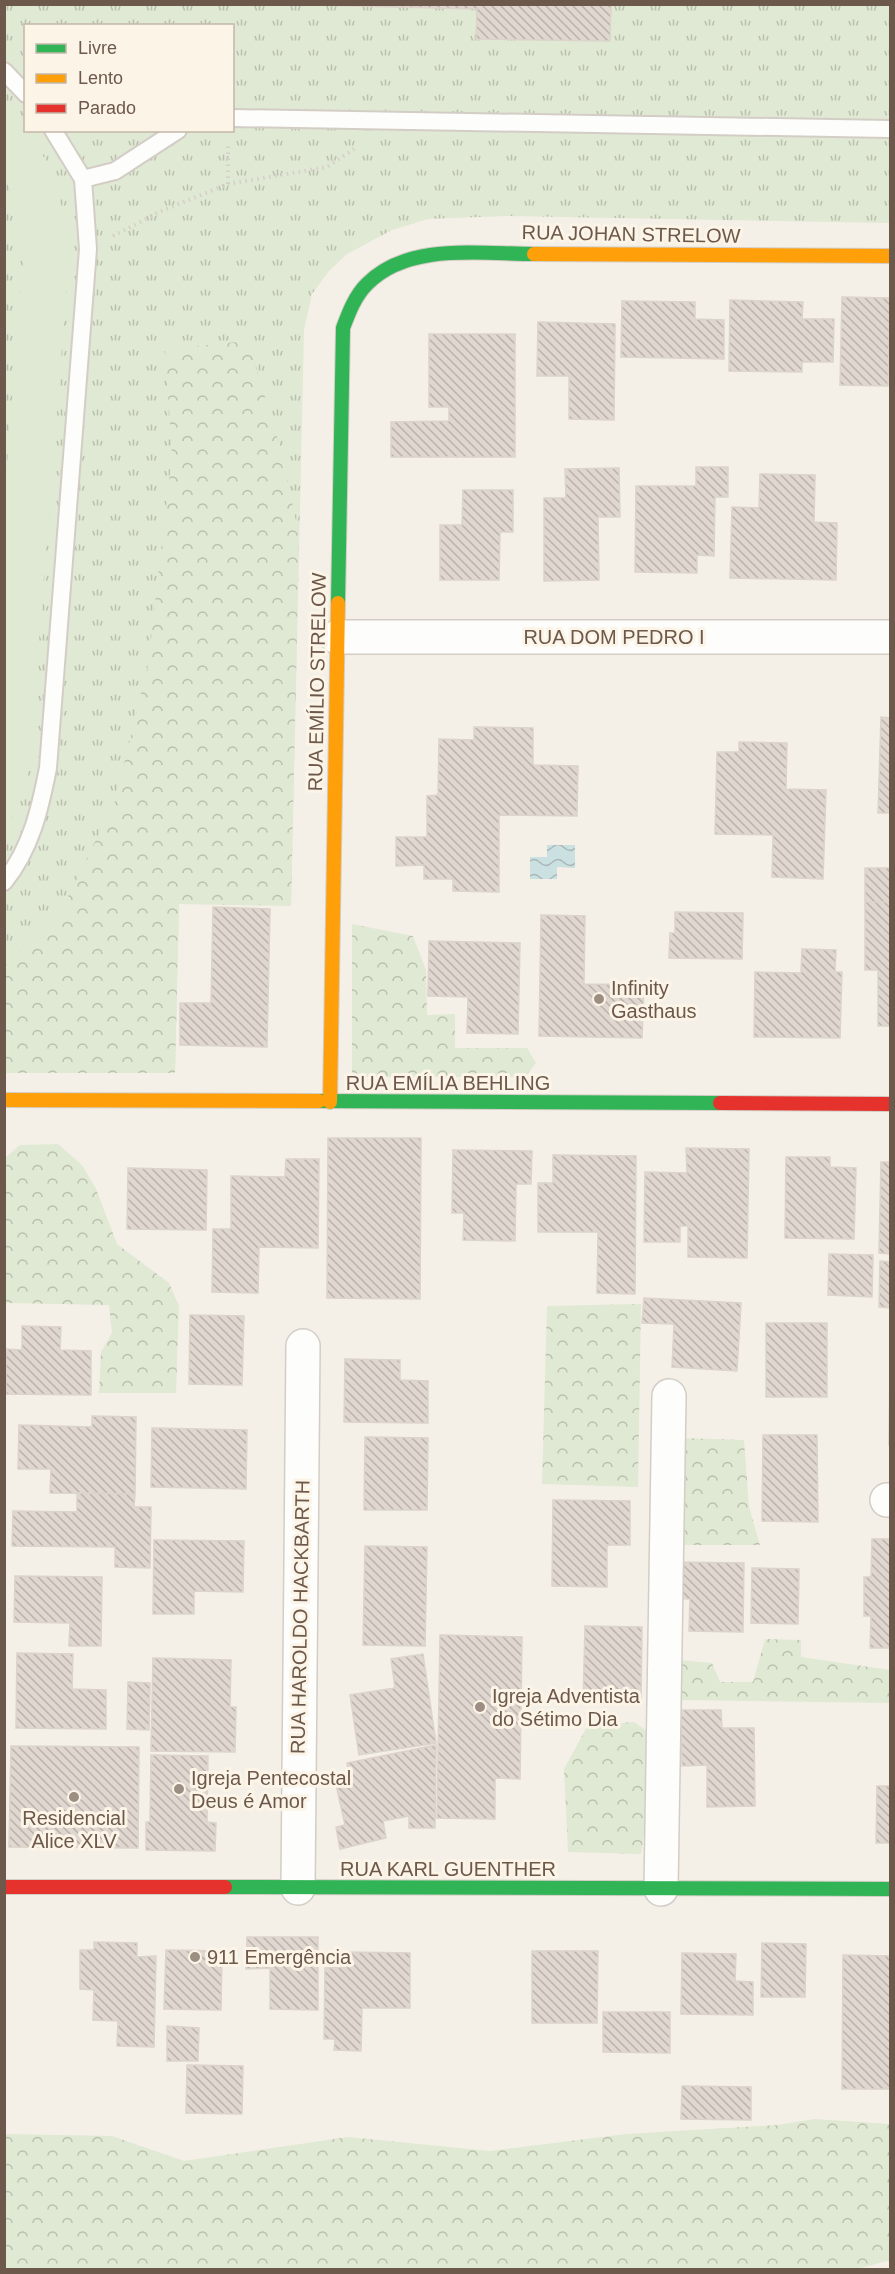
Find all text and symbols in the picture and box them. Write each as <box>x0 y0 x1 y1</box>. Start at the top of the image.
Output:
legend <box>24 24 234 132</box>
text: Livre <box>78 38 117 58</box>
text: Lento <box>78 68 123 88</box>
text: Parado <box>78 98 136 118</box>
street label: RUA JOHAN STRELOW <box>521 221 741 247</box>
street label: RUA EMÍLIO STRELOW <box>304 572 330 792</box>
street label: RUA DOM PEDRO I <box>523 626 705 648</box>
place label: Infinity Gasthaus <box>611 977 697 1022</box>
marker: Infinity Gasthaus <box>592 992 606 1006</box>
street label: RUA EMÍLIA BEHLING <box>346 1072 550 1094</box>
street label: RUA HAROLDO HACKBARTH <box>287 1480 313 1754</box>
place label: Igreja Adventista do Sétimo Dia <box>492 1685 641 1730</box>
marker: Igreja Adventista do Sétimo Dia <box>473 1700 487 1714</box>
place label: Igreja Pentecostal Deus é Amor <box>191 1767 351 1812</box>
marker: Igreja Pentecostal Deus é Amor <box>172 1782 186 1796</box>
marker: Residencial Alice XLV <box>67 1790 81 1804</box>
place label: Residencial Alice XLV <box>22 1807 126 1852</box>
street label: RUA KARL GUENTHER <box>340 1858 556 1880</box>
place label: 911 Emergência <box>207 1946 352 1968</box>
marker: 911 Emergência <box>188 1950 202 1964</box>

